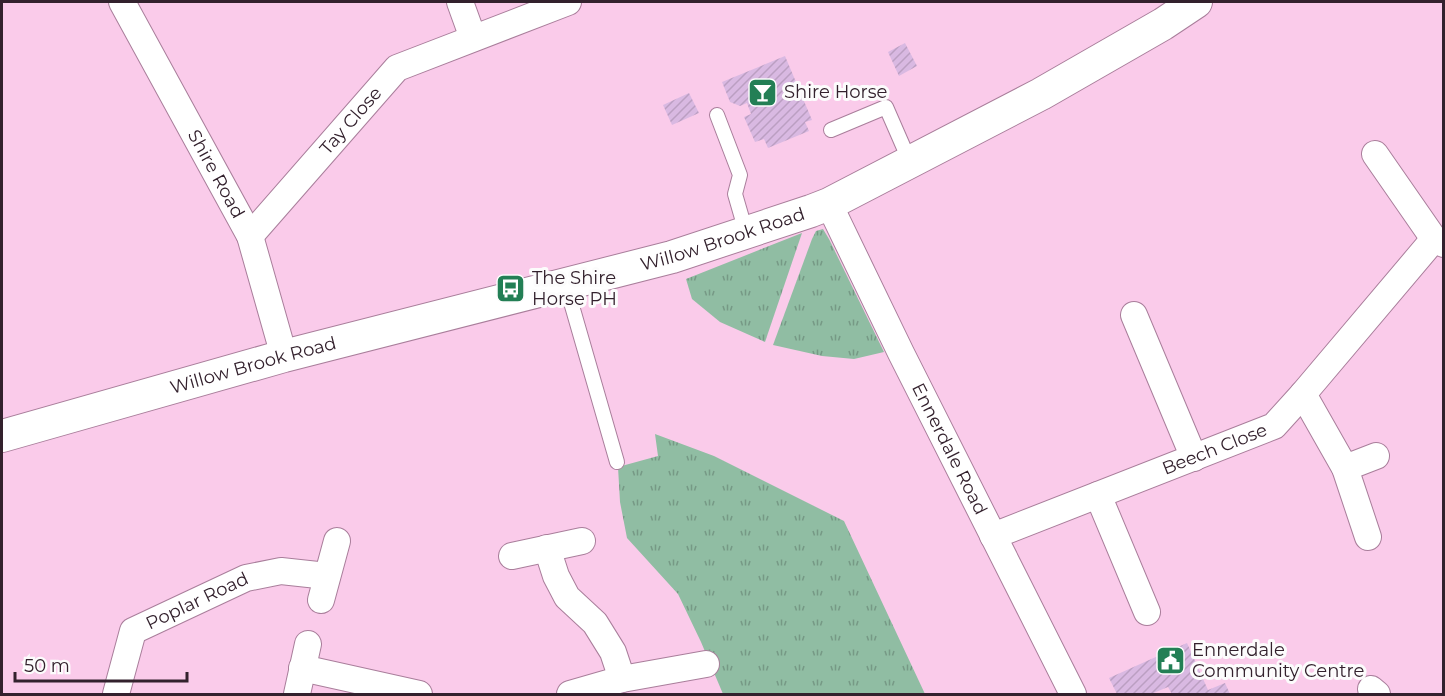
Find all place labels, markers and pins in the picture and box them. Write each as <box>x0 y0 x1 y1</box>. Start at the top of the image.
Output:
bar icon: Shire Horse <box>747 76 779 108</box>
place label: Shire Horse <box>784 81 888 103</box>
place label: The Shire Horse PH <box>532 267 617 310</box>
bus stop icon: The Shire Horse PH <box>495 272 527 304</box>
place label: Ennerdale Community Centre <box>1192 639 1365 682</box>
public building icon: Ennerdale Community Centre <box>1155 644 1187 676</box>

